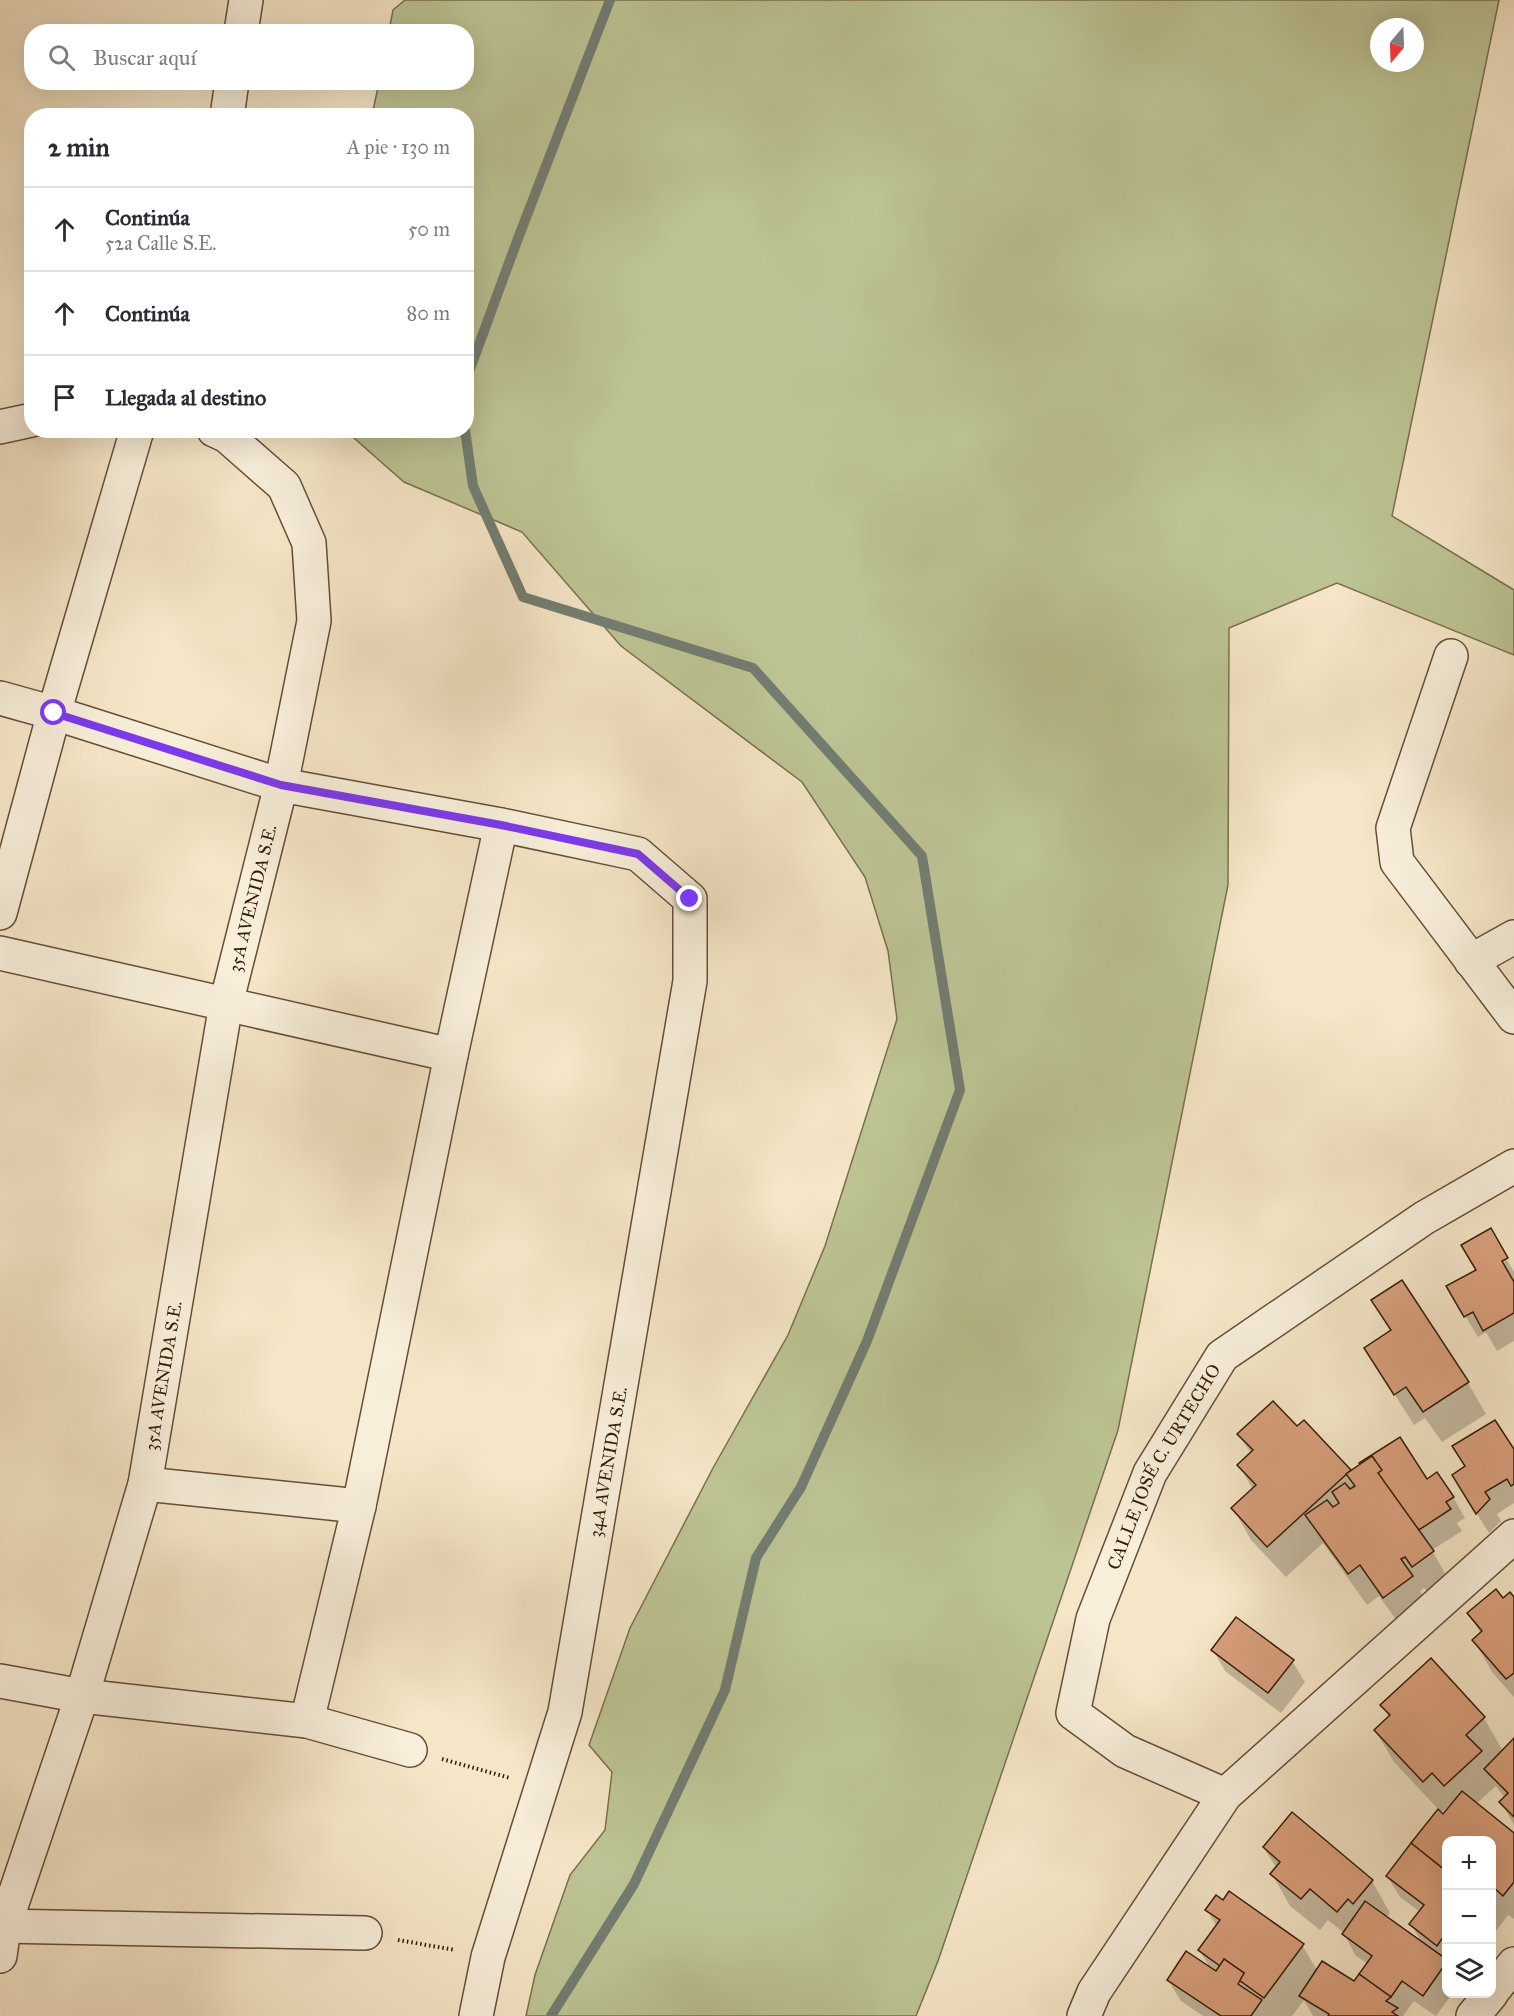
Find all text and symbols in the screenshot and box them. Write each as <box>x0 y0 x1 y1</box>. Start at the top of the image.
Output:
north arrow <box>1370 18 1424 72</box>
search box <box>24 24 474 90</box>
icon: search <box>45 41 78 74</box>
text: Buscar aquí <box>93 44 196 71</box>
text: 2 min <box>48 131 109 163</box>
text: A pie · 130 m <box>347 135 450 159</box>
text: Continúa <box>105 204 190 231</box>
icon: ahead <box>48 213 81 246</box>
text: 50 m <box>408 217 450 241</box>
text: 52a Calle S.E. <box>105 231 216 255</box>
icon: ahead <box>48 297 81 330</box>
text: Continúa <box>105 300 190 327</box>
text: 80 m <box>407 301 450 325</box>
icon: arrive <box>48 381 81 414</box>
text: Llegada al destino <box>105 384 266 411</box>
route start <box>40 699 66 725</box>
street label: 35A AVENIDA S.E. <box>223 822 282 974</box>
route end <box>676 885 702 911</box>
street label: 35A AVENIDA S.E. <box>140 1299 187 1452</box>
street label: CALLE JOSÉ C. URTECHO <box>1102 1360 1225 1573</box>
street label: 34A AVENIDA S.E. <box>584 1385 632 1539</box>
map controls <box>1442 1836 1496 1998</box>
button: + <box>1442 1836 1496 1890</box>
button: − <box>1442 1890 1496 1944</box>
button: layers <box>1442 1944 1496 1998</box>

